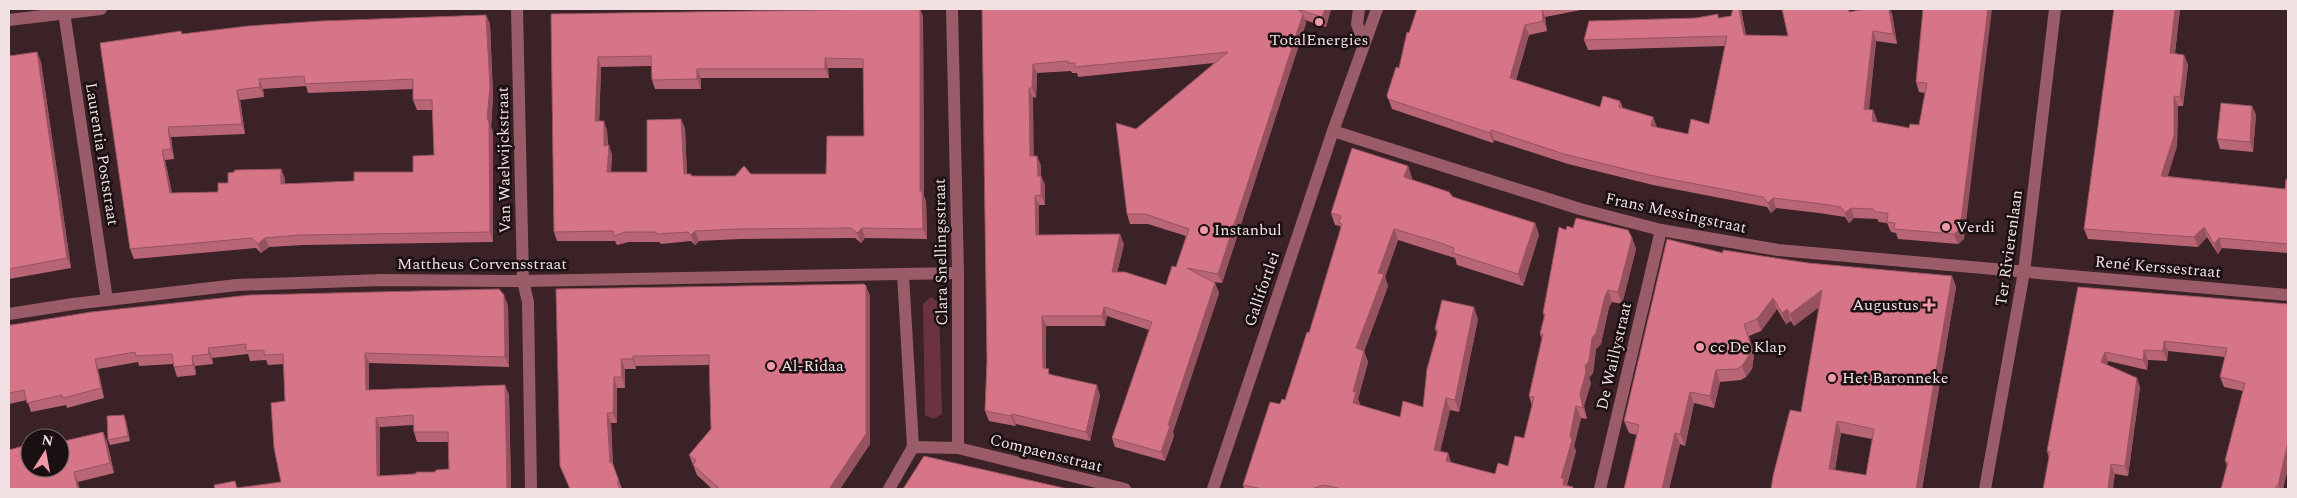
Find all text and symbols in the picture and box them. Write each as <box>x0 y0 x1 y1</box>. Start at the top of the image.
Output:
marker: TotalEnergies <box>1313 16 1325 28</box>
place label: TotalEnergies <box>1270 28 1368 52</box>
street label: Laurentia Poststraat <box>79 81 125 227</box>
street label: Van Waelwijckstraat <box>491 86 517 233</box>
street label: Clara Snellingsstraat <box>928 178 954 326</box>
street label: Frans Messingstraat <box>1603 186 1749 240</box>
street label: Ter Rivierenlaan <box>1989 188 2029 308</box>
place label: Verdi <box>1956 215 1995 239</box>
place label: Instanbul <box>1214 218 1282 242</box>
marker: Verdi <box>1940 221 1952 233</box>
marker: Instanbul <box>1198 224 1210 236</box>
street label: Gallifortlei <box>1238 248 1286 330</box>
street label: René Kerssestraat <box>2094 250 2222 284</box>
street label: Mattheus Corvensstraat <box>397 252 567 276</box>
place label: Augustus <box>1852 293 1919 317</box>
street label: De Waillystraat <box>1590 299 1638 412</box>
marker: Augustus <box>1923 299 1935 311</box>
place label: cc De Klap <box>1710 335 1786 359</box>
marker: cc De Klap <box>1694 341 1706 353</box>
place label: Al-Ridaa <box>781 354 844 378</box>
marker: Al-Ridaa <box>765 360 777 372</box>
place label: Het Baronneke <box>1842 366 1948 390</box>
marker: Het Baronneke <box>1826 372 1838 384</box>
street label: Compaensstraat <box>987 427 1105 479</box>
north arrow <box>20 428 70 478</box>
text: N <box>40 429 55 452</box>

